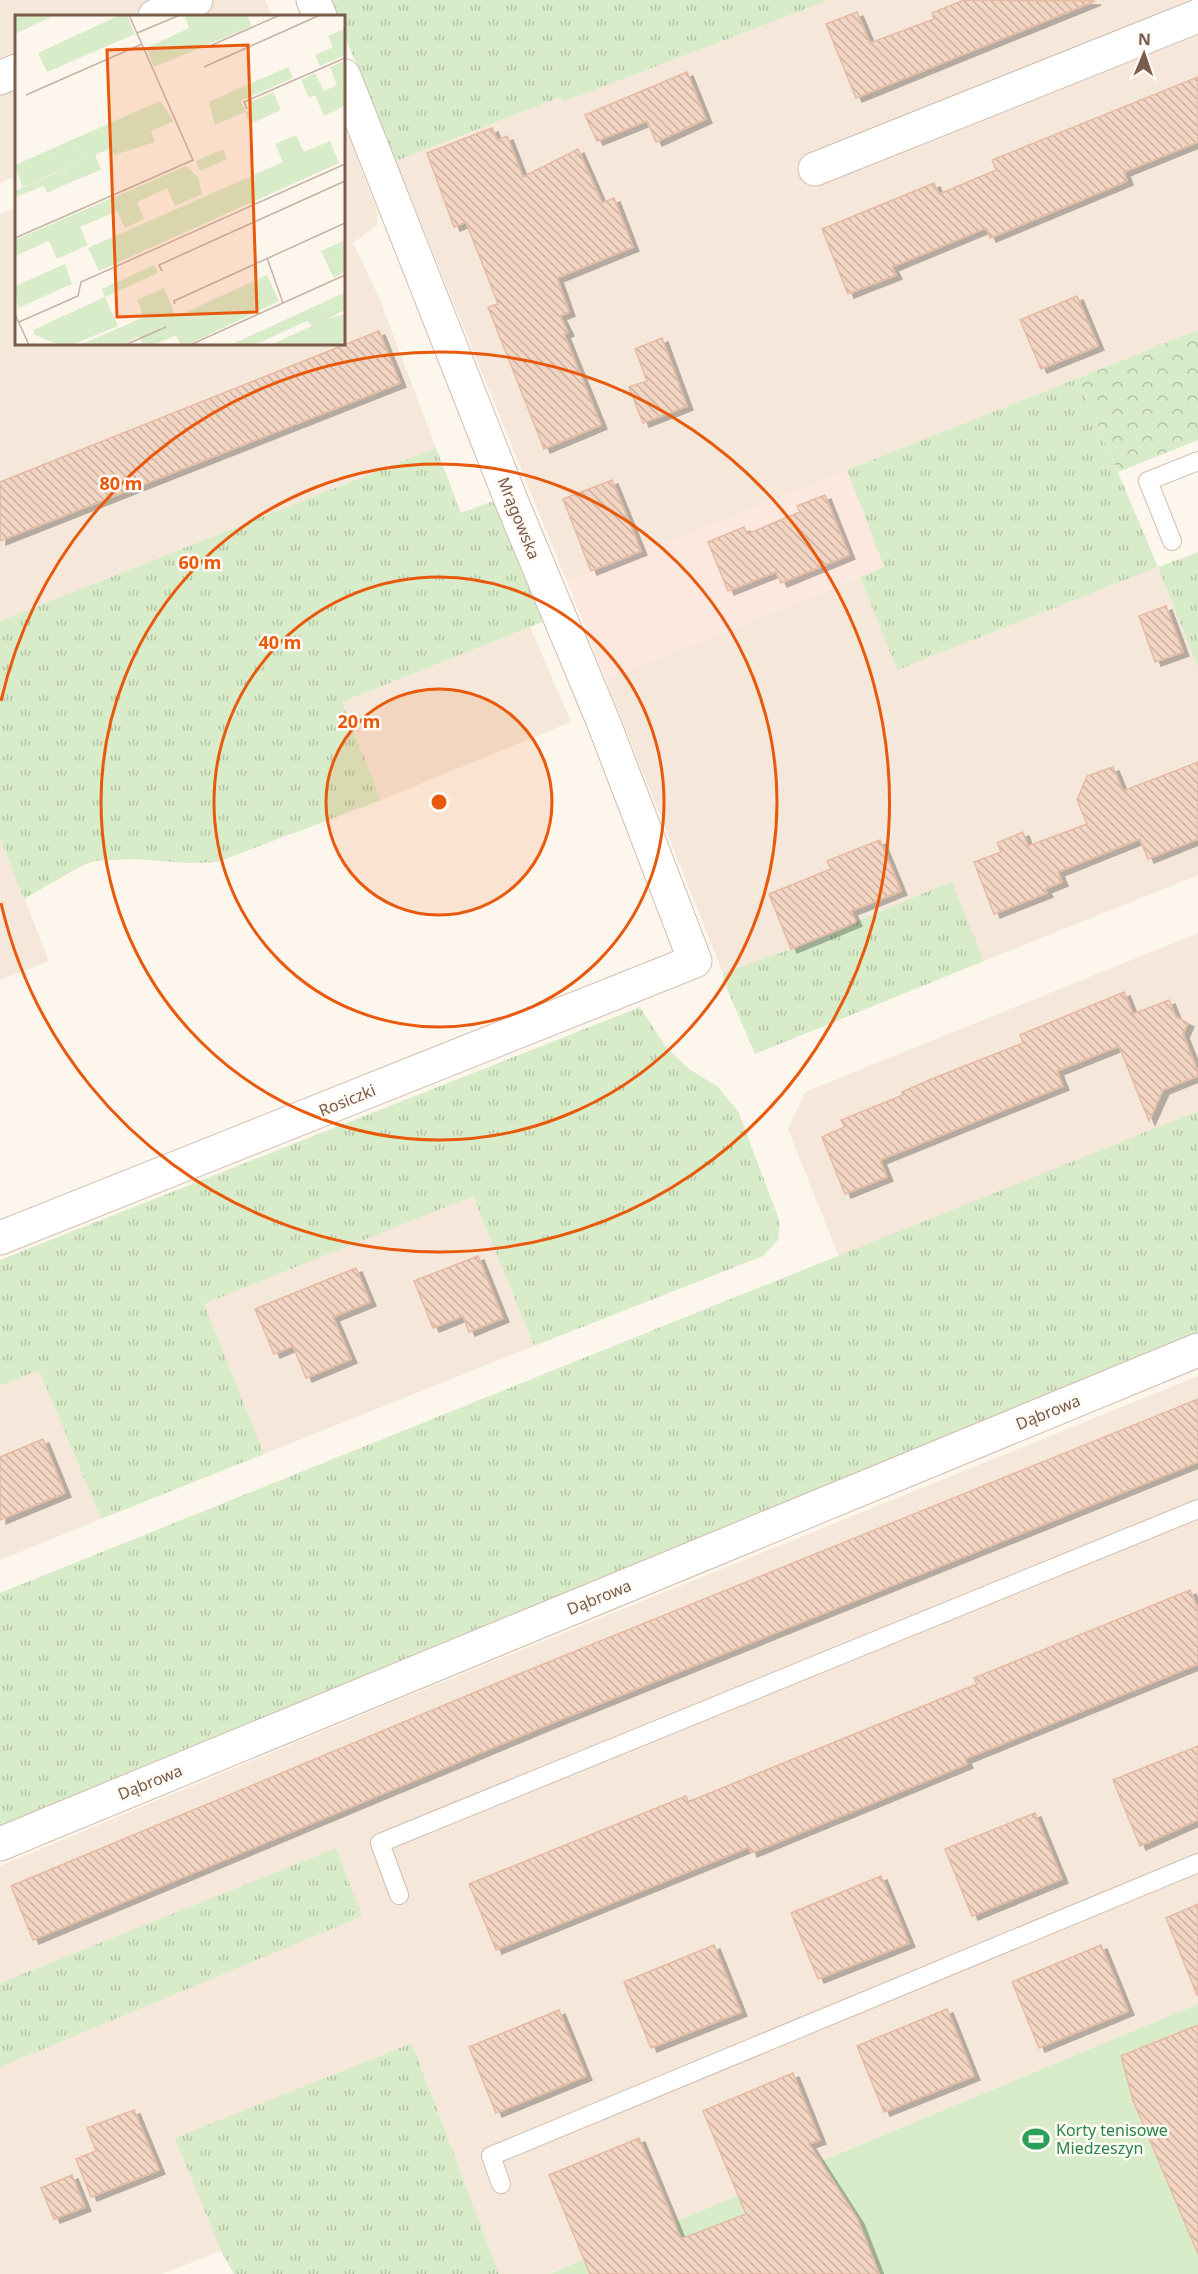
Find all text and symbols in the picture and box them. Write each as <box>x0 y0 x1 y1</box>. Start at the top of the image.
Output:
inset map <box>15 15 345 345</box>
north arrow <box>1114 24 1174 84</box>
text: N <box>1138 28 1151 50</box>
text: 80 m <box>100 471 142 495</box>
street label: Mrągowska <box>493 474 545 562</box>
text: 60 m <box>179 550 221 574</box>
text: 40 m <box>259 630 301 654</box>
text: 20 m <box>338 709 380 733</box>
centre of rings <box>429 792 449 812</box>
street label: Rosiczki <box>315 1079 379 1121</box>
street label: Dąbrowa <box>1012 1389 1084 1435</box>
street label: Dąbrowa <box>563 1574 635 1620</box>
street label: Dąbrowa <box>114 1759 186 1805</box>
place label: Korty tenisowe Miedzeszyn <box>1056 2119 1168 2159</box>
sports icon: Korty tenisowe Miedzeszyn <box>1021 2124 1051 2154</box>

